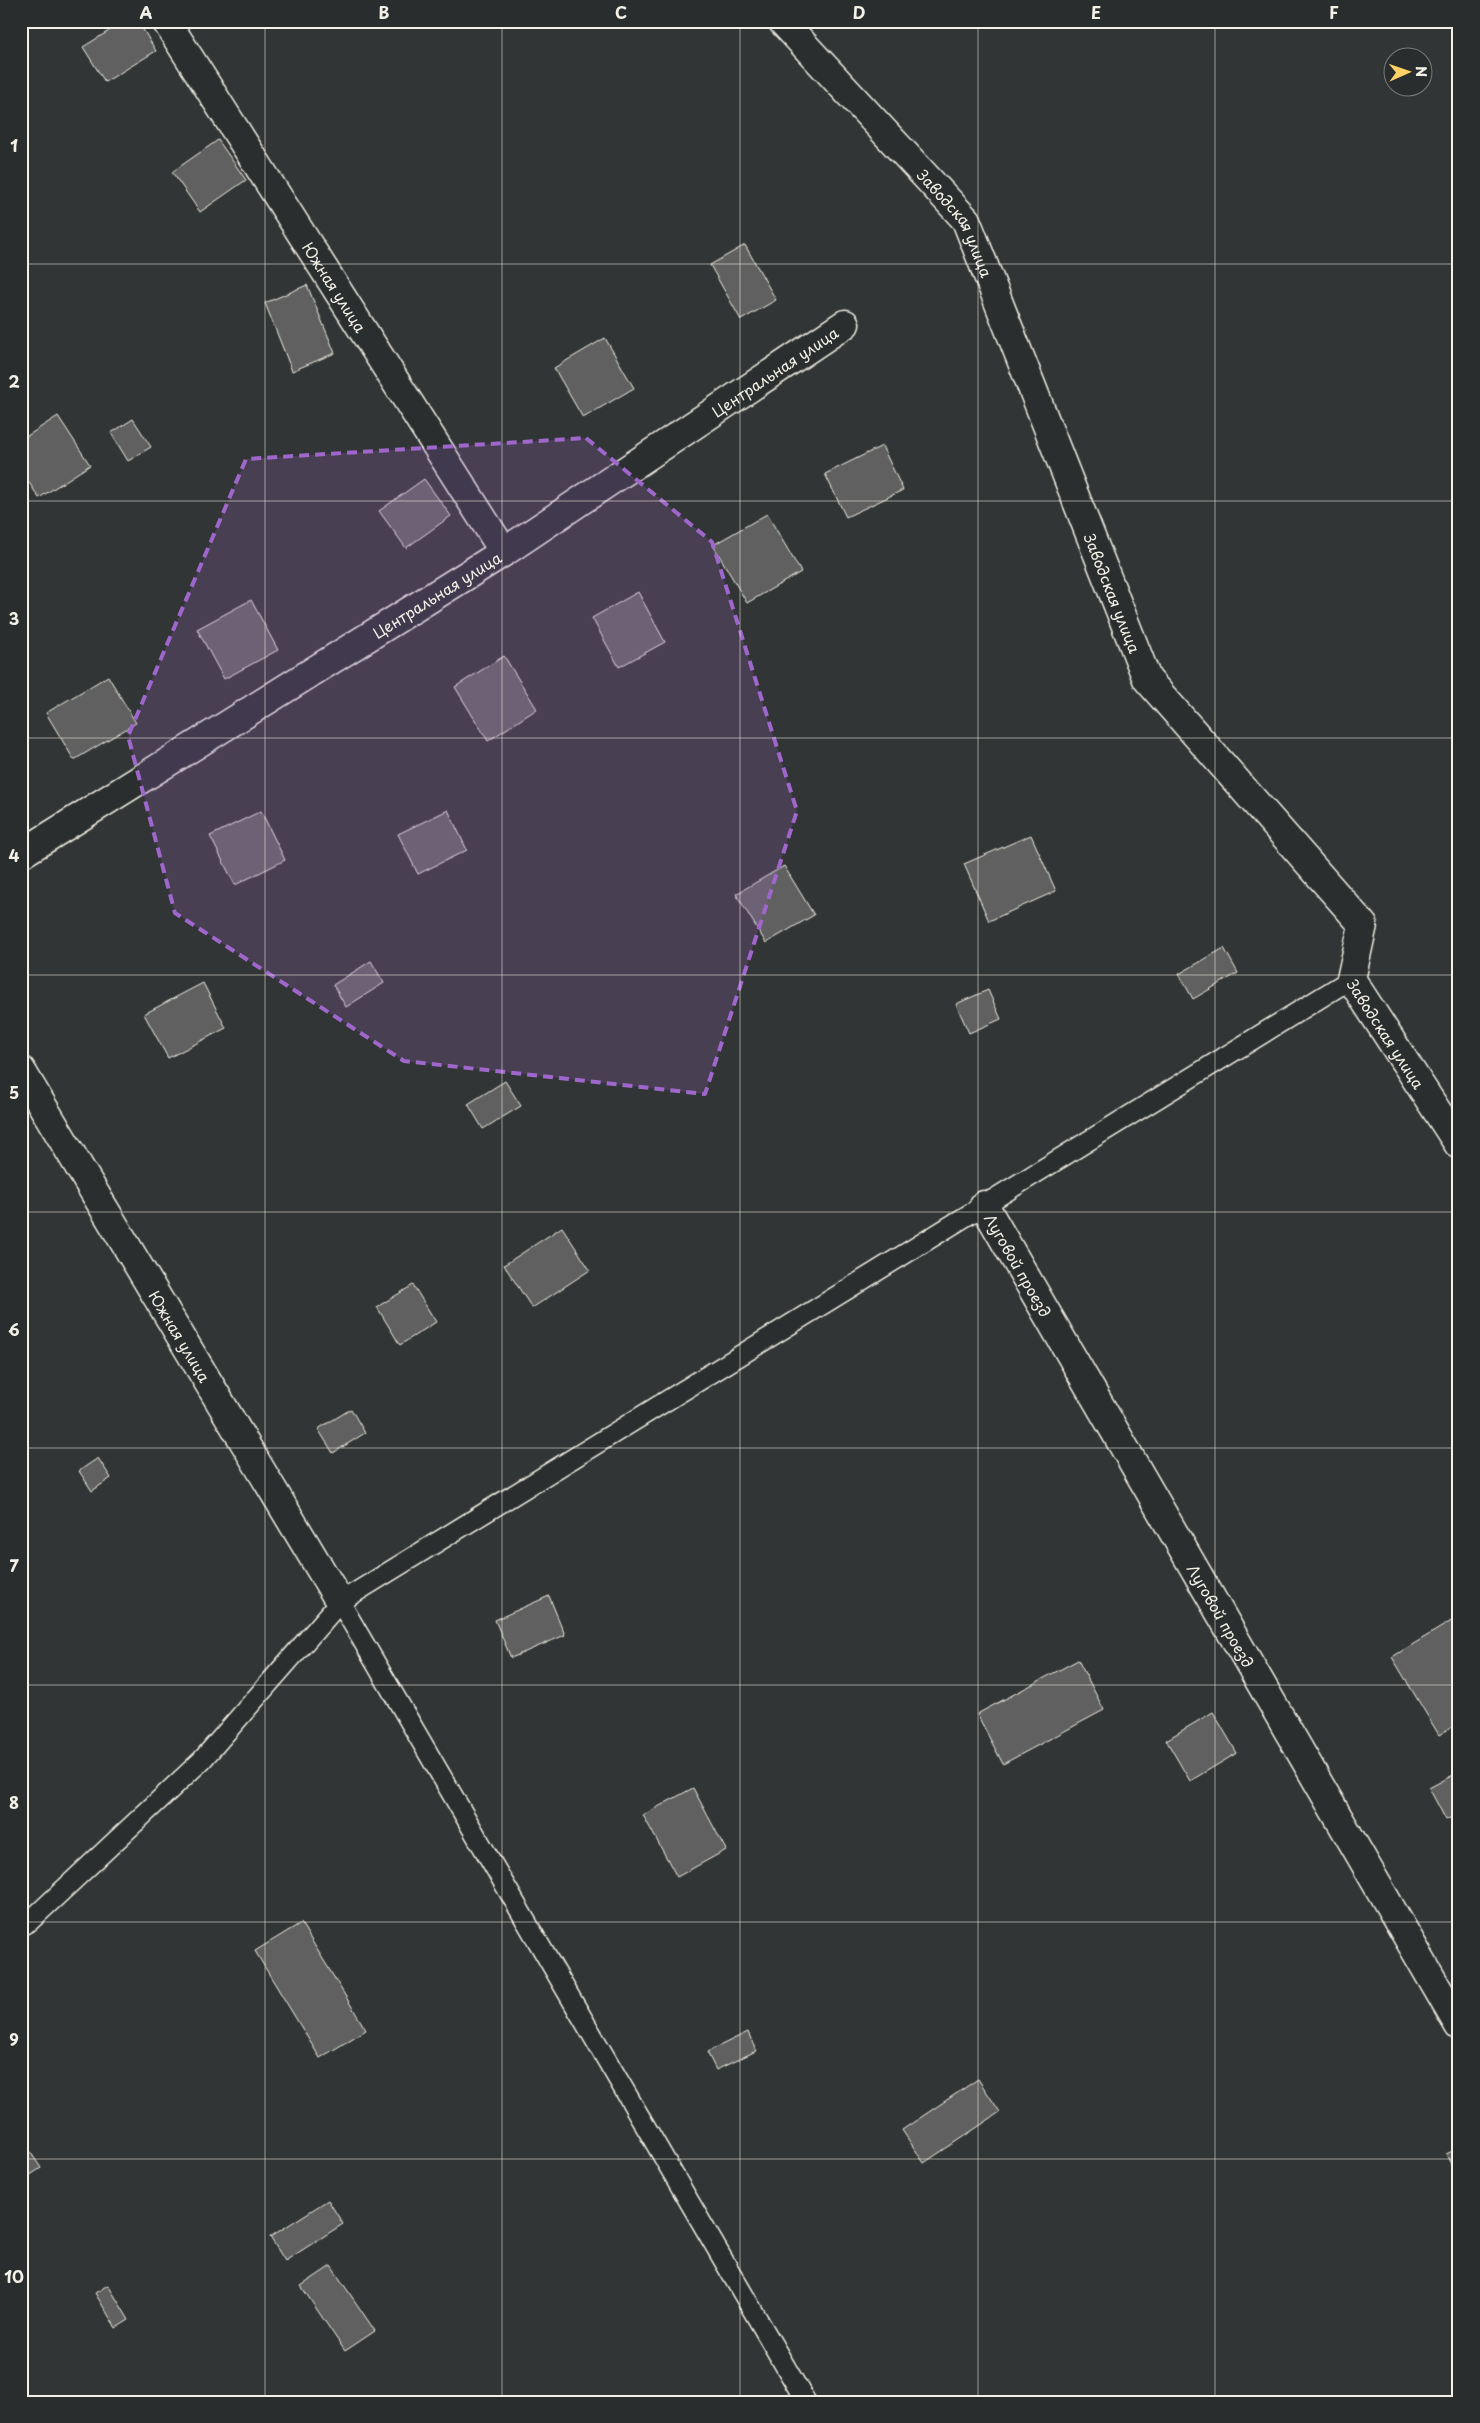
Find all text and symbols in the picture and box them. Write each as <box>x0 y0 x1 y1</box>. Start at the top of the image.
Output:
text: A <box>140 0 153 24</box>
text: B <box>379 0 390 24</box>
text: C <box>615 0 627 24</box>
text: D <box>853 0 865 24</box>
text: E <box>1091 0 1101 24</box>
text: F <box>1329 0 1339 24</box>
north arrow <box>1382 48 1432 98</box>
text: N <box>1411 66 1432 77</box>
text: 1 <box>10 133 18 157</box>
street label: Заводская улица <box>912 163 999 281</box>
street label: Южная улица <box>298 237 373 337</box>
street label: Центральная улица <box>707 320 843 422</box>
text: 2 <box>8 369 20 393</box>
street label: Заводская улица <box>1079 530 1147 657</box>
street label: Центральная улица <box>368 545 506 643</box>
text: 3 <box>9 606 19 630</box>
text: 4 <box>9 843 20 867</box>
street label: Заводская улица <box>1342 974 1431 1093</box>
text: 5 <box>9 1080 19 1104</box>
street label: Луговой проезд <box>980 1209 1058 1321</box>
street label: Южная улица <box>144 1286 217 1387</box>
text: 6 <box>8 1317 20 1341</box>
text: 7 <box>9 1553 19 1577</box>
street label: Луговой проезд <box>1182 1559 1260 1671</box>
text: 8 <box>9 1790 19 1814</box>
text: 9 <box>9 2027 19 2051</box>
text: 10 <box>4 2264 24 2288</box>

